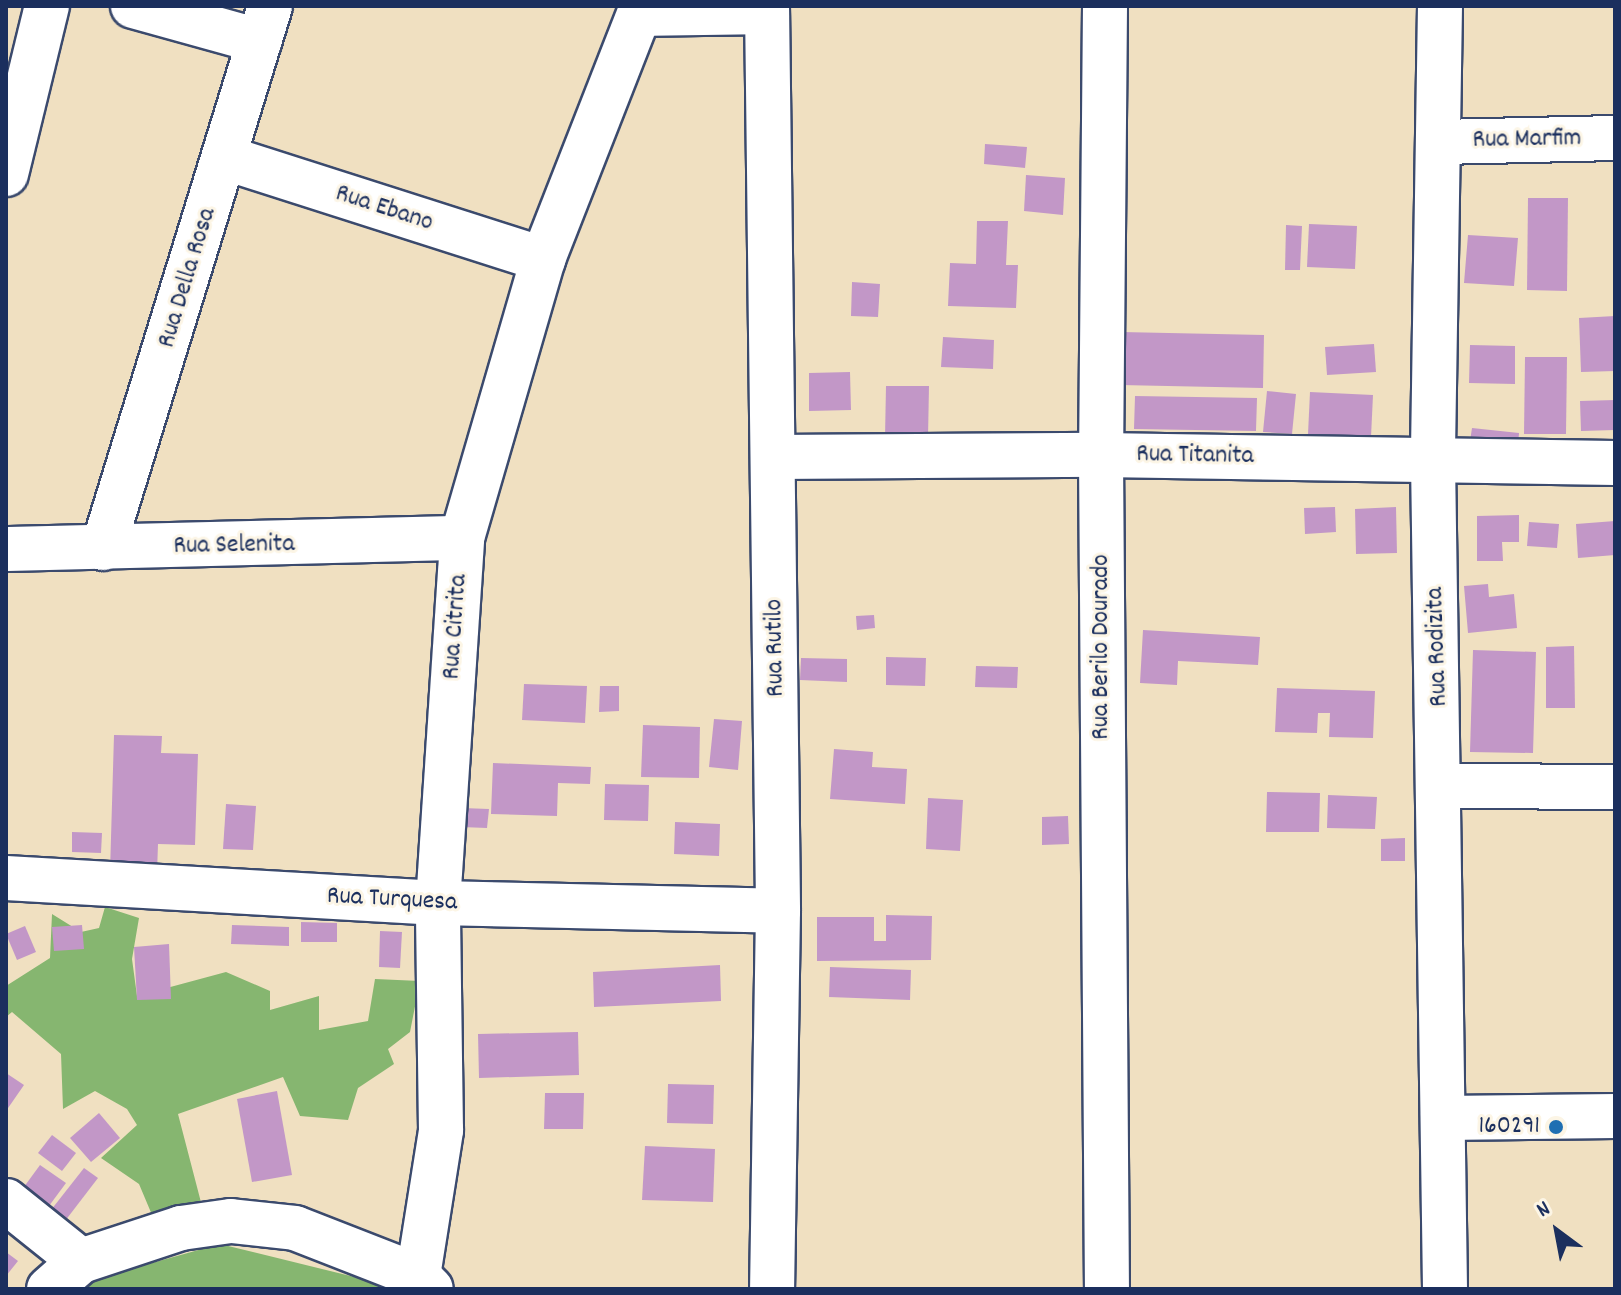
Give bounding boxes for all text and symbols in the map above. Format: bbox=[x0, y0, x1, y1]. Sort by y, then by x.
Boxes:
street label: Rua Marfim bbox=[1472, 123, 1582, 157]
street label: Rua Ebano bbox=[331, 179, 437, 239]
street label: Rua Della Rosa bbox=[152, 204, 224, 352]
street label: Rua Titanita bbox=[1136, 439, 1254, 473]
street label: Rua Selenita bbox=[173, 529, 295, 563]
street label: Rua Berilo Dourado bbox=[1086, 554, 1118, 740]
street label: Rua Citrita bbox=[437, 573, 475, 681]
street label: Rua Rodizita bbox=[1420, 587, 1456, 707]
street label: Rua Rutilo bbox=[760, 599, 792, 697]
street label: Rua Turquesa bbox=[326, 881, 458, 919]
place label: 160291 bbox=[1478, 1111, 1540, 1143]
marker: 160291 bbox=[1547, 1118, 1565, 1136]
north arrow bbox=[1517, 1191, 1597, 1271]
text: N bbox=[1531, 1194, 1557, 1226]

